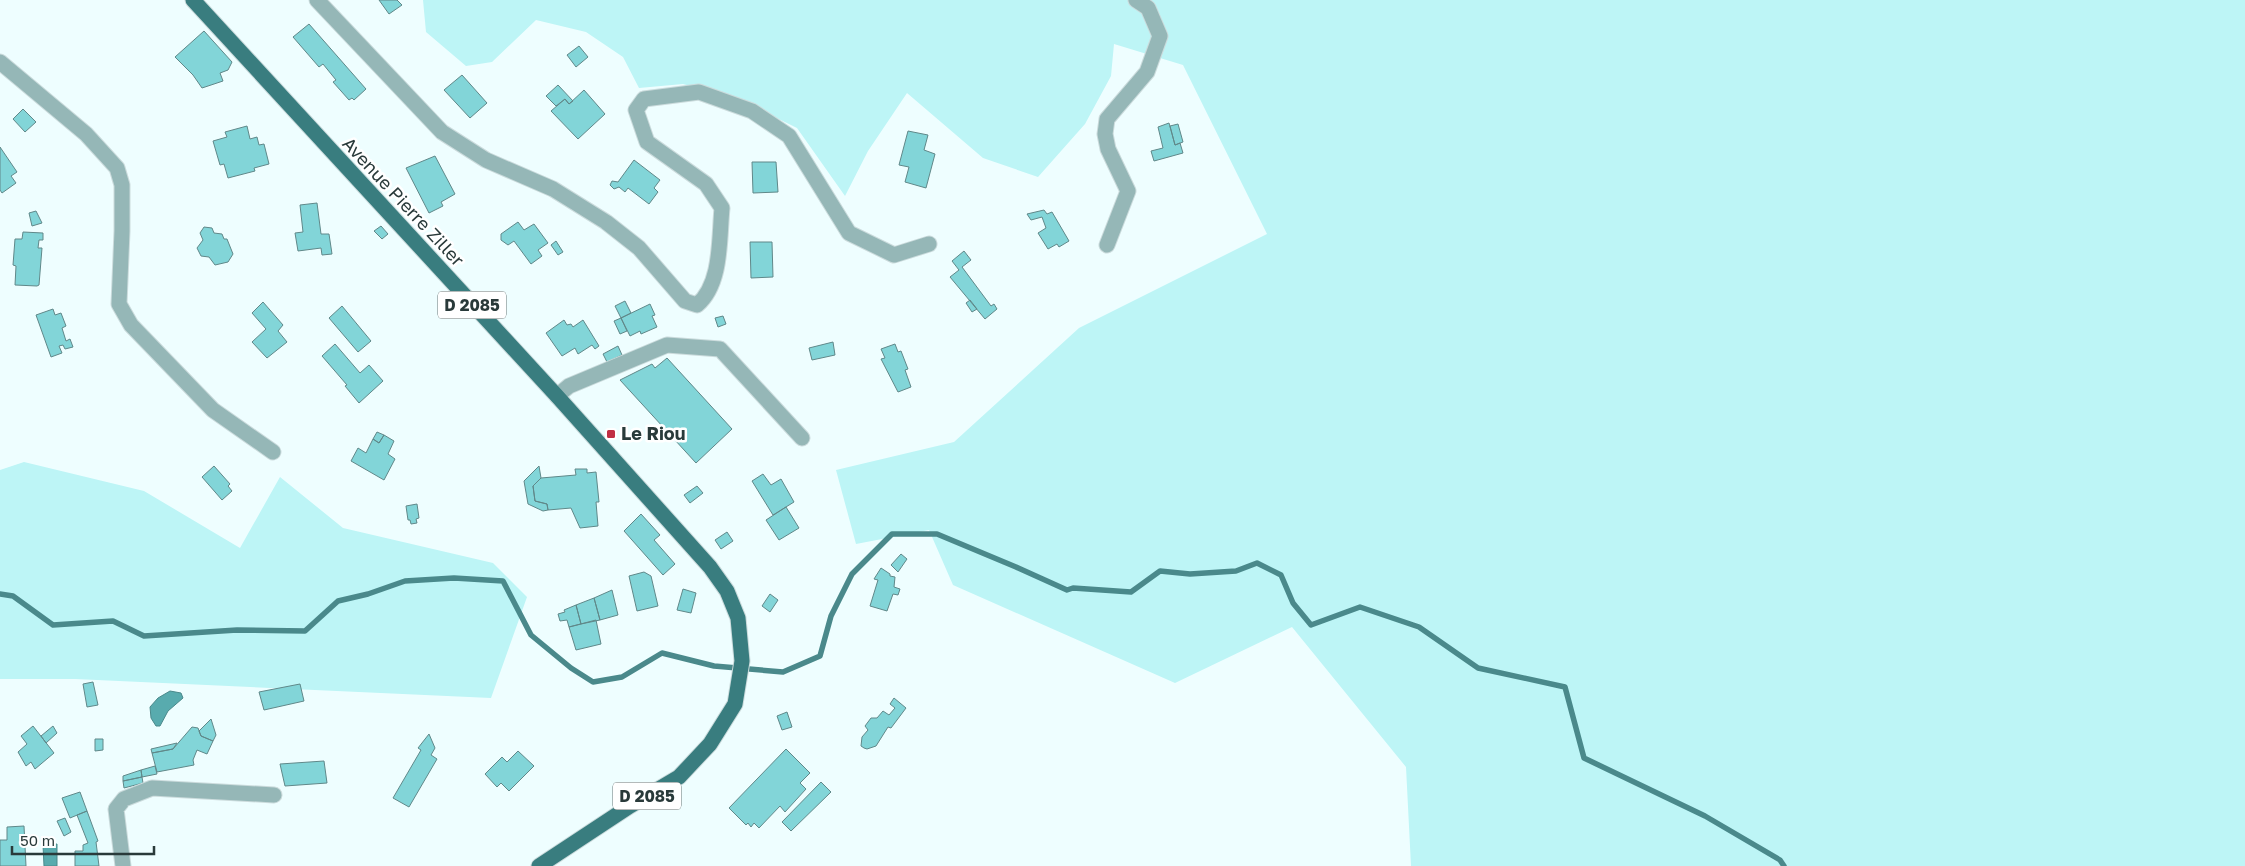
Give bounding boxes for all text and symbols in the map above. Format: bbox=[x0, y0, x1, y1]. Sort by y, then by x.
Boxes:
street label: Avenue Pierre Ziller bbox=[338, 132, 469, 270]
road number: D 2085 bbox=[438, 292, 506, 318]
place label: Le Riou bbox=[621, 422, 685, 444]
marker: Le Riou bbox=[605, 428, 617, 440]
road number: D 2085 bbox=[613, 782, 681, 809]
scale bar bbox=[12, 824, 155, 856]
text: 50 m bbox=[20, 831, 55, 849]

